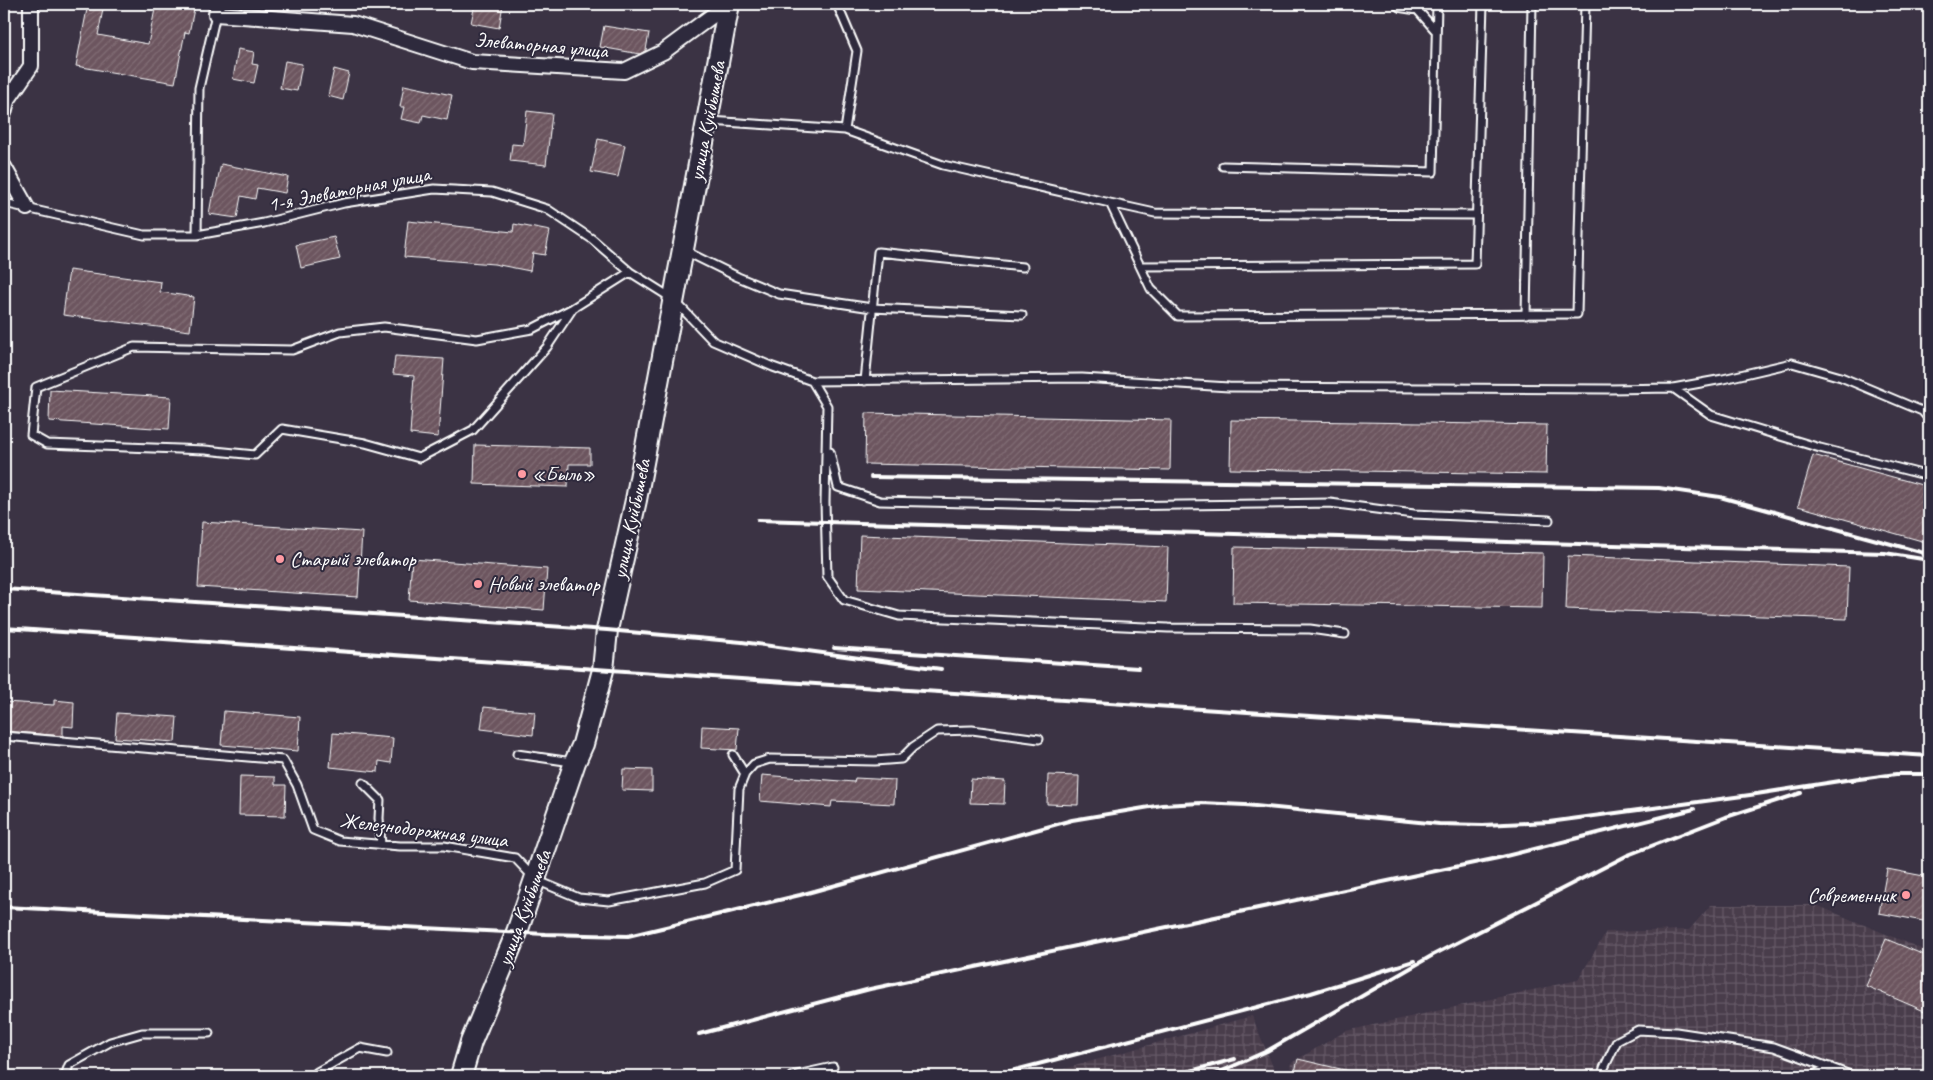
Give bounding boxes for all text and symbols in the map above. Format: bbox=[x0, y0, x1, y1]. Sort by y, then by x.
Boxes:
street label: Элеваторная улица bbox=[473, 26, 610, 64]
street label: улица Куйбышева bbox=[682, 57, 732, 185]
street label: 1-я Элеваторная улица bbox=[266, 160, 435, 217]
street label: улица Куйбышева bbox=[605, 455, 657, 583]
place label: «Быль» bbox=[532, 461, 595, 487]
marker: «Быль» bbox=[516, 468, 528, 480]
place label: Старый элеватор bbox=[290, 546, 417, 572]
marker: Старый элеватор bbox=[274, 553, 286, 565]
place label: Новый элеватор bbox=[488, 571, 601, 597]
marker: Новый элеватор bbox=[472, 578, 484, 590]
street label: Железнодорожная улица bbox=[339, 807, 511, 853]
street label: улица Куйбышева bbox=[490, 845, 558, 971]
place label: Современник bbox=[1808, 882, 1897, 908]
marker: Современник bbox=[1900, 889, 1912, 901]

